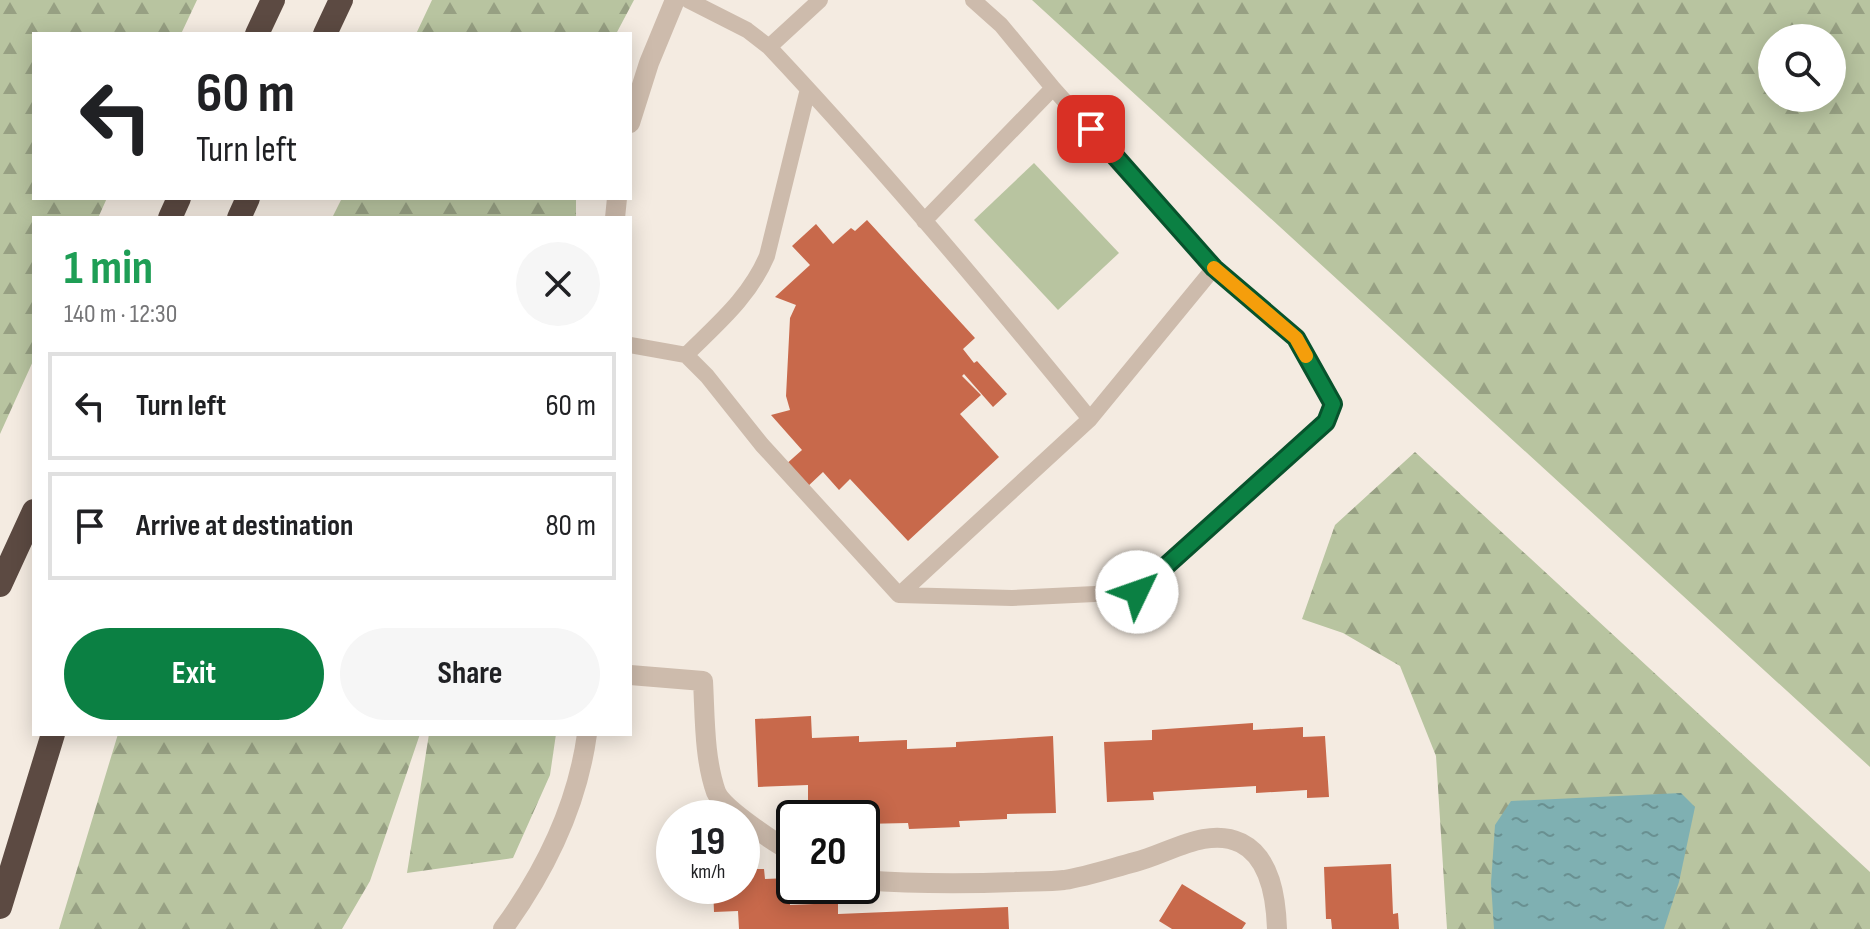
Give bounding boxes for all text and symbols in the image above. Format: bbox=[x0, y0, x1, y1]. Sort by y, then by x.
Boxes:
map controls bbox=[1758, 24, 1846, 112]
button: search bbox=[1758, 24, 1846, 112]
text: 60 m bbox=[196, 61, 295, 128]
icon: left bbox=[64, 64, 168, 168]
pin bbox=[1057, 95, 1125, 163]
icon: arrive bbox=[1069, 107, 1113, 151]
text: Turn left bbox=[196, 129, 297, 172]
text: 1 min bbox=[64, 240, 153, 297]
button: close bbox=[516, 242, 600, 326]
text: 140 m · 12:30 bbox=[64, 299, 177, 330]
icon: left bbox=[68, 384, 112, 428]
text: Turn left bbox=[136, 388, 226, 424]
text: 60 m bbox=[545, 388, 596, 424]
icon: arrive bbox=[68, 504, 112, 548]
text: Arrive at destination bbox=[136, 508, 353, 544]
text: 80 m bbox=[545, 508, 596, 544]
position arrow bbox=[1095, 550, 1179, 634]
button: Exit bbox=[64, 628, 324, 720]
button: Share bbox=[340, 628, 600, 720]
speed limit sign: 20 bbox=[776, 800, 880, 904]
text: 19 bbox=[691, 818, 725, 866]
text: km/h bbox=[691, 860, 725, 884]

